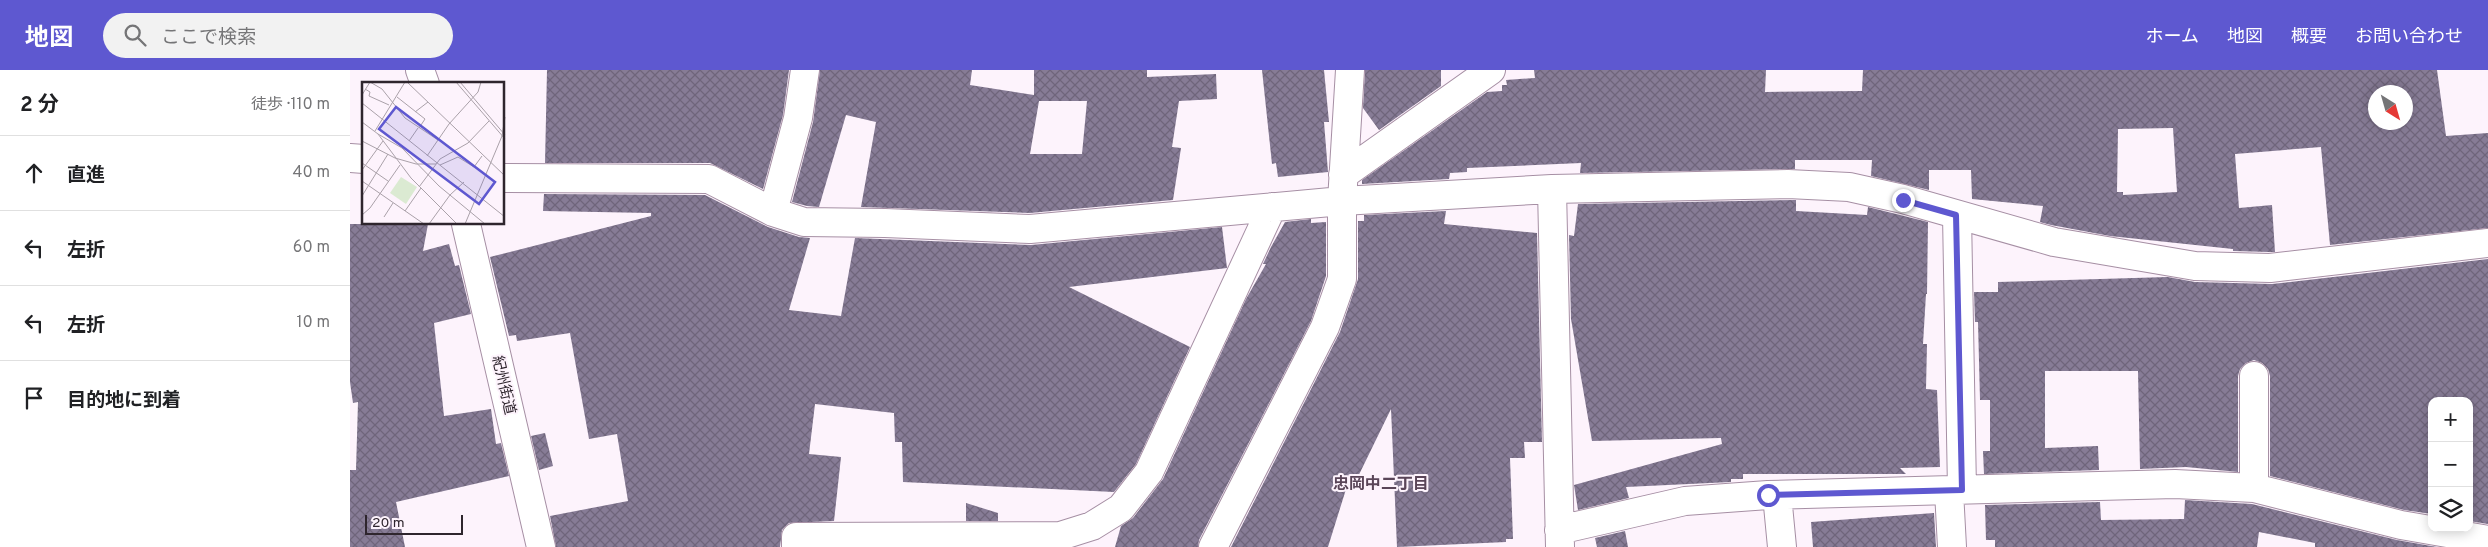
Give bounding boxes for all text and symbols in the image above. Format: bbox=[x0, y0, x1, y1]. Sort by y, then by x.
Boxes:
search box bbox=[103, 13, 453, 58]
icon: search bbox=[121, 21, 149, 49]
text: 地図 bbox=[25, 24, 73, 54]
text: ここで検索 bbox=[161, 26, 256, 50]
text: ホーム bbox=[2146, 26, 2199, 49]
text: 地図 bbox=[2227, 26, 2263, 49]
text: 概要 bbox=[2291, 26, 2327, 49]
text: お問い合わせ bbox=[2355, 26, 2463, 49]
inset map bbox=[362, 82, 505, 225]
north arrow bbox=[2368, 85, 2413, 130]
text: 2 分 bbox=[20, 92, 59, 119]
text: 徒歩 · 110 m bbox=[251, 95, 330, 115]
icon: ahead bbox=[20, 159, 48, 187]
text: 40 m bbox=[292, 163, 330, 183]
text: 直進 bbox=[67, 164, 105, 188]
route end bbox=[1892, 189, 1915, 212]
icon: left bbox=[20, 234, 48, 262]
text: 60 m bbox=[293, 238, 330, 258]
text: 左折 bbox=[67, 239, 105, 263]
icon: left bbox=[20, 309, 48, 337]
text: 10 m bbox=[296, 313, 330, 333]
text: 左折 bbox=[67, 314, 105, 338]
street label: 紀州街道 bbox=[487, 354, 520, 417]
icon: arrive bbox=[20, 384, 48, 412]
text: 目的地に到着 bbox=[67, 389, 181, 413]
map controls bbox=[2428, 397, 2473, 532]
button: + bbox=[2428, 397, 2473, 442]
button: − bbox=[2428, 442, 2473, 487]
district label: 忠岡中二丁目 bbox=[1333, 475, 1429, 495]
route start bbox=[1757, 484, 1780, 507]
button: layers bbox=[2428, 487, 2473, 532]
scale bar bbox=[365, 512, 462, 535]
text: 20 m bbox=[372, 515, 405, 532]

